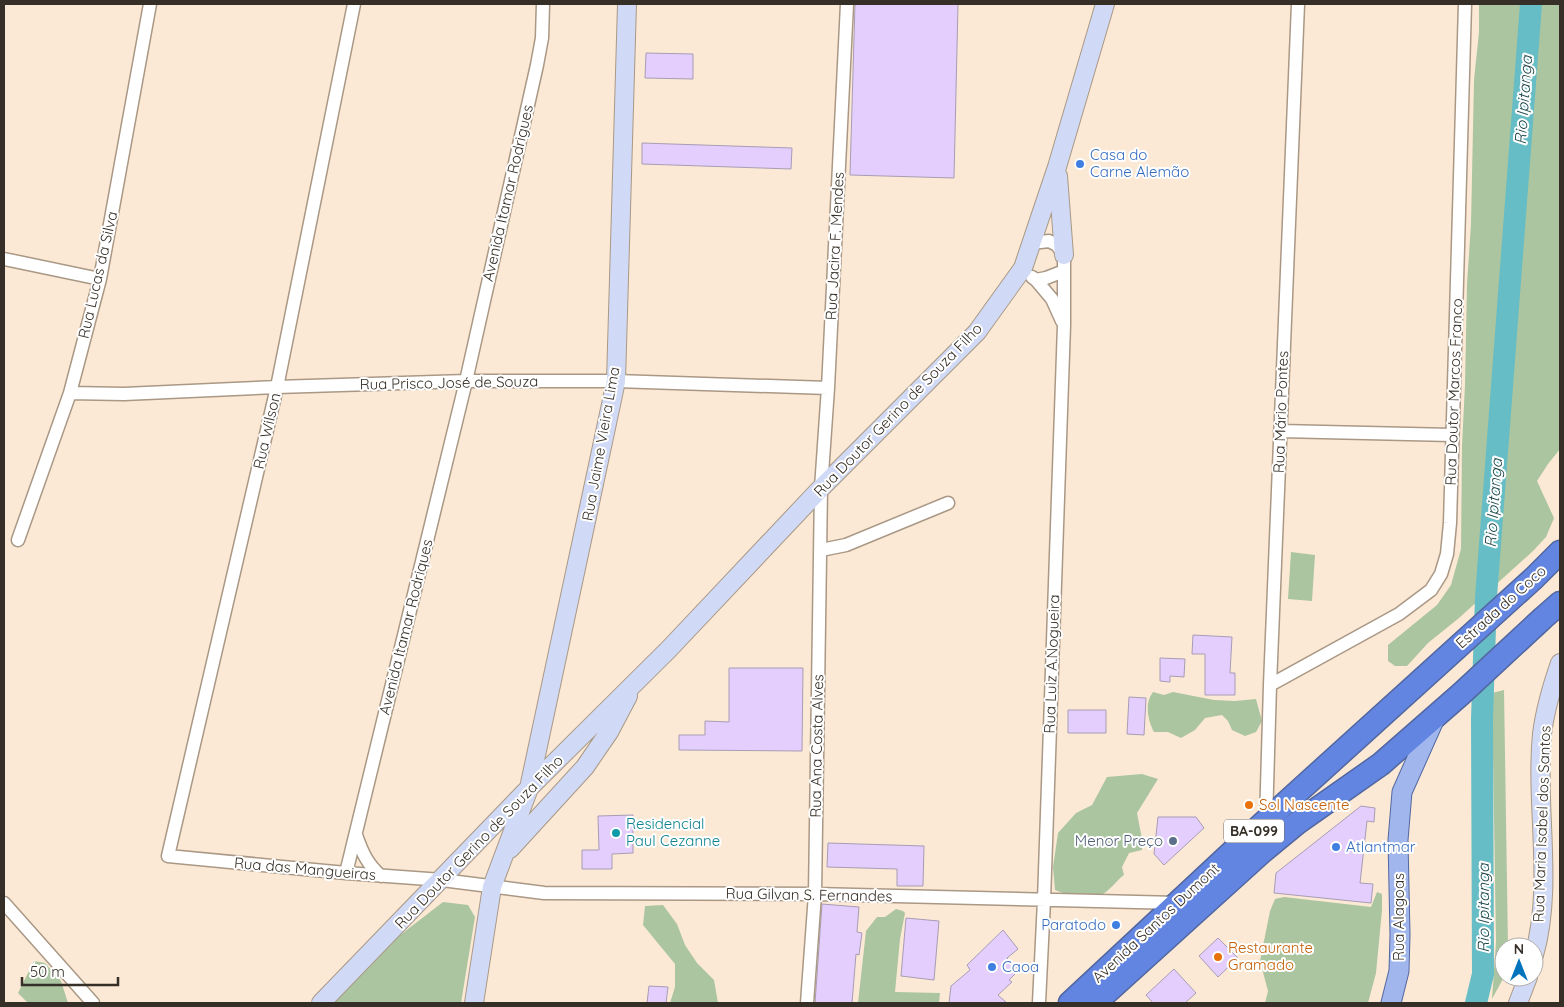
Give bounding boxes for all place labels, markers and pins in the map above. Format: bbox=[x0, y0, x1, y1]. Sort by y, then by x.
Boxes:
place label: Casa do Carne Alemão bbox=[1090, 145, 1189, 181]
marker: Casa do Carne Alemão bbox=[1074, 158, 1086, 170]
place label: Sol Nascente bbox=[1259, 795, 1349, 814]
marker: Sol Nascente bbox=[1243, 799, 1255, 811]
place label: Residencial Paul Cezanne bbox=[626, 814, 720, 850]
marker: Residencial Paul Cezanne bbox=[610, 827, 622, 839]
place label: Menor Preço bbox=[1075, 831, 1163, 850]
marker: Menor Preço bbox=[1167, 835, 1179, 847]
place label: Atlantmar bbox=[1346, 837, 1416, 856]
marker: Atlantmar bbox=[1330, 841, 1342, 853]
place label: Paratodo bbox=[1041, 915, 1106, 934]
marker: Paratodo bbox=[1110, 919, 1122, 931]
place label: Restaurante Gramado bbox=[1228, 938, 1313, 974]
marker: Restaurante Gramado bbox=[1212, 951, 1224, 963]
place label: Caoa bbox=[1002, 957, 1039, 976]
marker: Caoa bbox=[986, 961, 998, 973]

